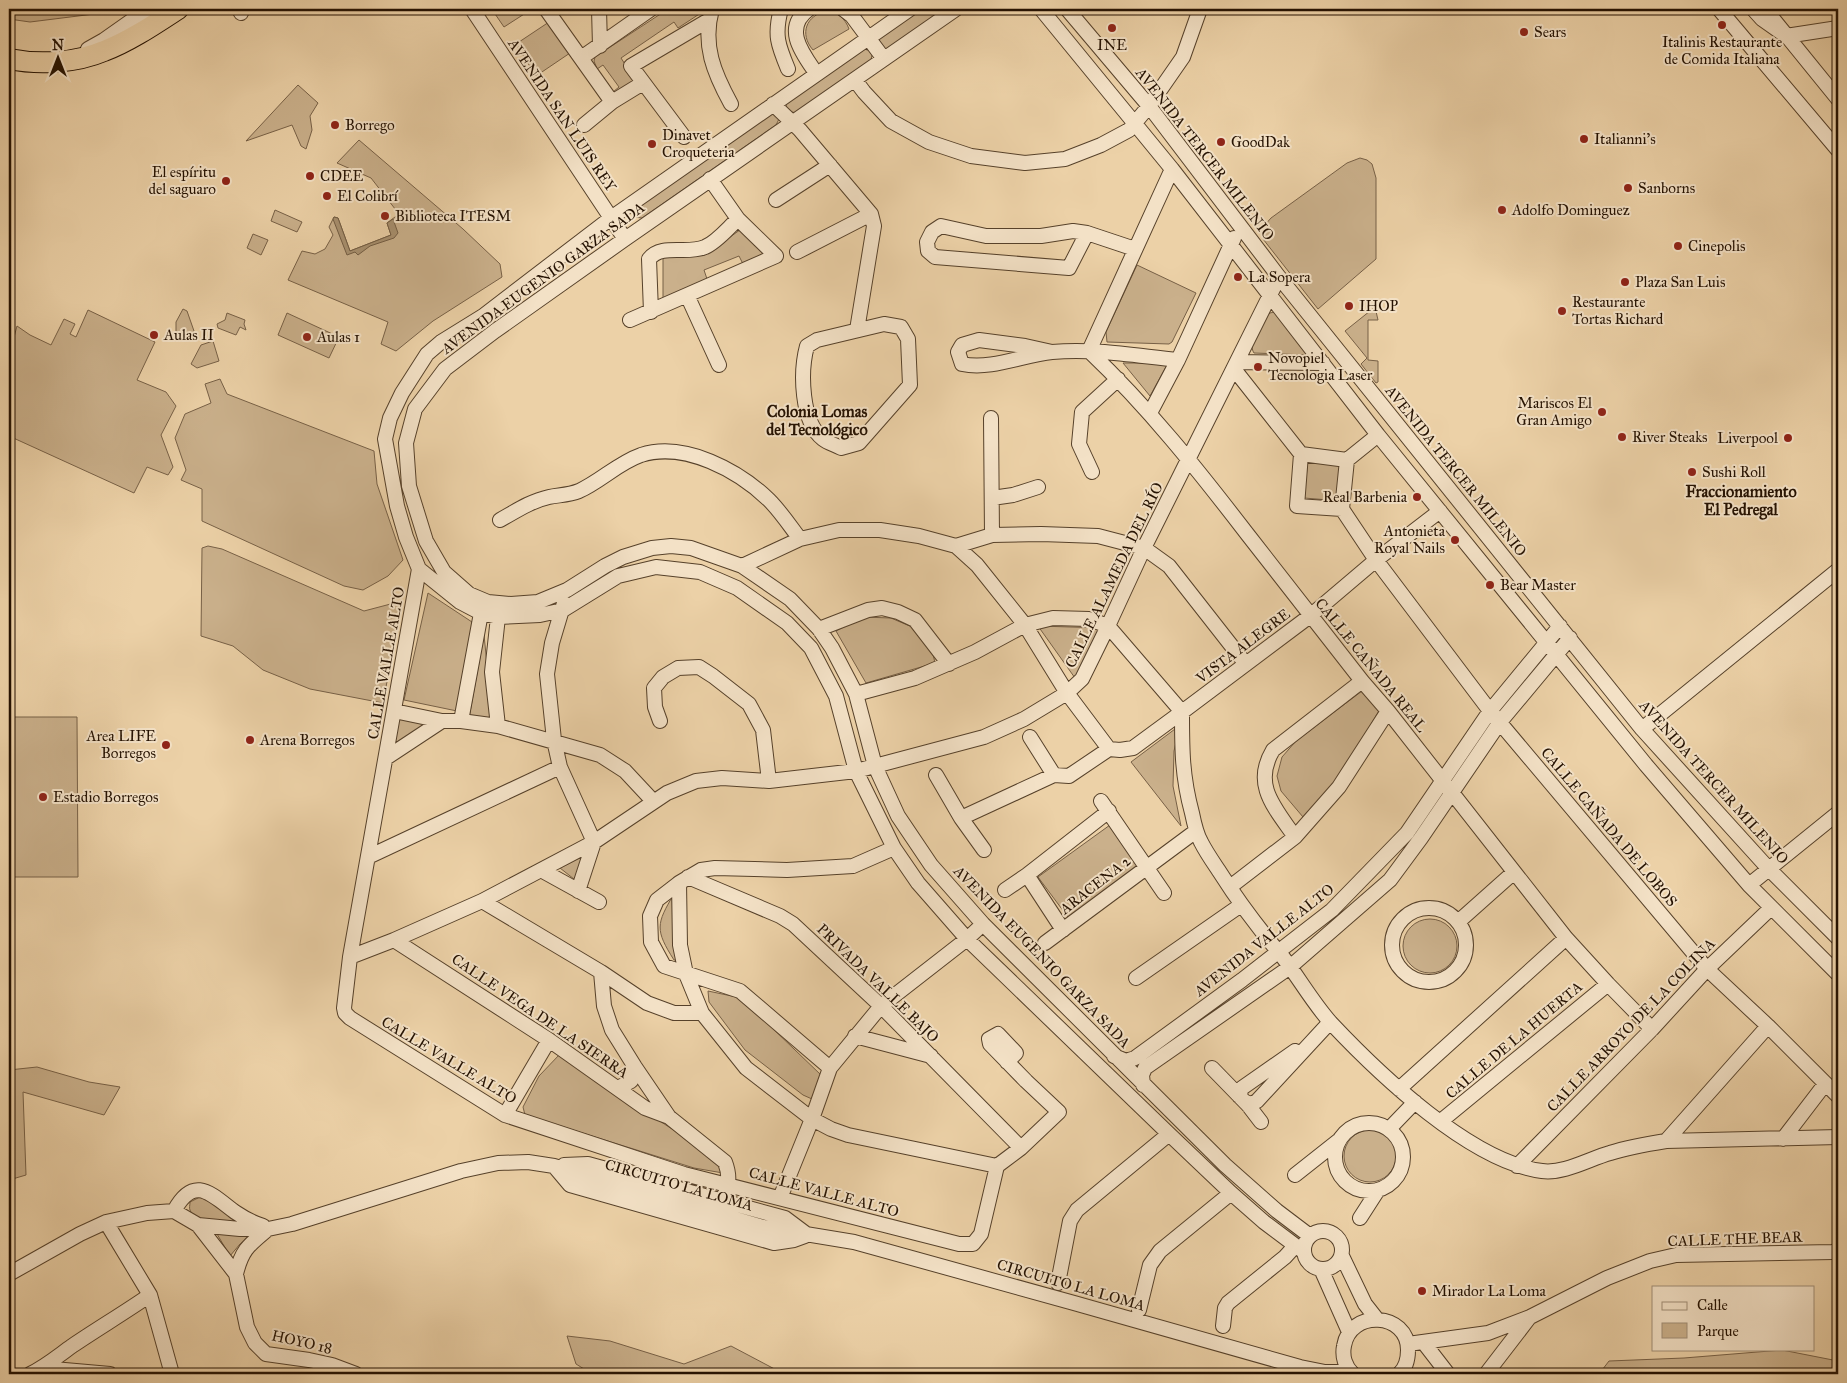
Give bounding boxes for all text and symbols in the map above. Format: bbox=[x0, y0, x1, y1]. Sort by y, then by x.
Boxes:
marker: Italinis Restaurante de Comida Italiana bbox=[1716, 19, 1728, 31]
marker: INE bbox=[1106, 22, 1118, 34]
place label: Sears bbox=[1534, 23, 1566, 41]
marker: Sears bbox=[1518, 26, 1530, 38]
north arrow bbox=[32, 32, 82, 82]
place label: Italinis Restaurante de Comida Italiana bbox=[1662, 33, 1782, 68]
street label: AVENIDA SAN LUIS REY bbox=[504, 34, 620, 195]
place label: INE bbox=[1097, 36, 1127, 54]
text: N bbox=[52, 37, 64, 54]
street label: AVENIDA TERCER MILENIO bbox=[1131, 63, 1278, 244]
place label: Borrego bbox=[345, 116, 395, 134]
marker: Borrego bbox=[329, 119, 341, 131]
place label: Dinavet Croqueteria bbox=[662, 126, 735, 162]
place label: Italianni's bbox=[1594, 130, 1656, 148]
place label: GoodDak bbox=[1231, 133, 1290, 151]
marker: Italianni's bbox=[1578, 133, 1590, 145]
marker: GoodDak bbox=[1215, 136, 1227, 148]
marker: Dinavet Croqueteria bbox=[646, 138, 658, 150]
place label: El espíritu del saguaro bbox=[148, 163, 216, 198]
place label: CDEE bbox=[320, 167, 364, 185]
marker: CDEE bbox=[304, 170, 316, 182]
marker: El espíritu del saguaro bbox=[220, 175, 232, 187]
place label: Sanborns bbox=[1638, 179, 1695, 197]
marker: Sanborns bbox=[1622, 182, 1634, 194]
place label: El Colibrí bbox=[337, 187, 399, 205]
marker: El Colibrí bbox=[321, 190, 333, 202]
street label: AVENIDA EUGENIO GARZA SADA bbox=[437, 198, 648, 358]
place label: Adolfo Dominguez bbox=[1511, 201, 1630, 219]
marker: Adolfo Dominguez bbox=[1496, 204, 1508, 216]
place label: Biblioteca ITESM bbox=[395, 207, 511, 225]
marker: Biblioteca ITESM bbox=[379, 210, 391, 222]
place label: Cinepolis bbox=[1688, 237, 1745, 255]
marker: Cinepolis bbox=[1672, 240, 1684, 252]
place label: La Sopera bbox=[1248, 268, 1311, 286]
marker: La Sopera bbox=[1232, 271, 1244, 283]
place label: Plaza San Luis bbox=[1635, 273, 1725, 291]
marker: Plaza San Luis bbox=[1619, 276, 1631, 288]
place label: Restaurante Tortas Richard bbox=[1572, 293, 1664, 328]
place label: IHOP bbox=[1359, 297, 1399, 315]
marker: IHOP bbox=[1343, 300, 1355, 312]
marker: Restaurante Tortas Richard bbox=[1556, 305, 1568, 317]
place label: Aulas II bbox=[163, 326, 214, 344]
place label: Aulas 1 bbox=[316, 328, 360, 346]
marker: Aulas II bbox=[148, 329, 160, 341]
marker: Aulas 1 bbox=[301, 331, 313, 343]
place label: Novopiel Tecnologia Laser bbox=[1268, 349, 1373, 384]
marker: Novopiel Tecnologia Laser bbox=[1252, 361, 1264, 373]
street label: AVENIDA TERCER MILENIO bbox=[1381, 381, 1530, 560]
place label: Mariscos El Gran Amigo bbox=[1516, 394, 1593, 429]
district label: Colonia Lomas del Tecnológico bbox=[766, 402, 868, 440]
marker: Mariscos El Gran Amigo bbox=[1596, 406, 1608, 418]
place label: River Steaks bbox=[1632, 428, 1708, 446]
place label: Liverpool bbox=[1717, 429, 1779, 447]
marker: River Steaks bbox=[1616, 431, 1628, 443]
marker: Liverpool bbox=[1782, 432, 1794, 444]
place label: Sushi Roll bbox=[1702, 463, 1767, 481]
marker: Sushi Roll bbox=[1686, 466, 1698, 478]
street label: CALLE ALAMEDA DEL RÍO bbox=[1060, 479, 1167, 671]
district label: Fraccionamiento El Pedregal bbox=[1685, 482, 1797, 520]
place label: Real Barbenia bbox=[1323, 488, 1408, 506]
marker: Real Barbenia bbox=[1411, 491, 1423, 503]
place label: Antonieta Royal Nails bbox=[1374, 522, 1446, 557]
marker: Antonieta Royal Nails bbox=[1449, 534, 1461, 546]
place label: Bear Master bbox=[1500, 576, 1576, 594]
marker: Bear Master bbox=[1484, 579, 1496, 591]
street label: CALLE VALLE ALTO bbox=[364, 585, 408, 741]
street label: CALLE CAÑADA REAL bbox=[1311, 594, 1431, 736]
street label: VISTA ALEGRE bbox=[1192, 605, 1294, 688]
street label: AVENIDA TERCER MILENIO bbox=[1635, 696, 1792, 868]
place label: Area LIFE Borregos bbox=[86, 727, 156, 762]
place label: Arena Borregos bbox=[259, 731, 355, 749]
marker: Arena Borregos bbox=[244, 734, 256, 746]
marker: Area LIFE Borregos bbox=[160, 739, 172, 751]
street label: CALLE CAÑADA DE LOBOS bbox=[1537, 744, 1681, 910]
place label: Estadio Borregos bbox=[53, 788, 158, 806]
marker: Estadio Borregos bbox=[37, 791, 49, 803]
street label: ARACENA 2 bbox=[1055, 851, 1134, 919]
street label: AVENIDA EUGENIO GARZA SADA bbox=[949, 861, 1134, 1052]
street label: AVENIDA VALLE ALTO bbox=[1190, 880, 1337, 1001]
street label: PRIVADA VALLE BAJO bbox=[813, 920, 943, 1047]
street label: CALLE ARROYO DE LA COLINA bbox=[1543, 934, 1719, 1116]
street label: CALLE VEGA DE LA SIERRA bbox=[448, 950, 632, 1082]
street label: CALLE DE LA HUERTA bbox=[1442, 978, 1586, 1102]
street label: CALLE VALLE ALTO bbox=[378, 1012, 520, 1108]
street label: CIRCUITO LA LOMA bbox=[603, 1155, 755, 1215]
street label: CALLE VALLE ALTO bbox=[747, 1163, 901, 1221]
street label: CALLE THE BEAR bbox=[1667, 1228, 1803, 1250]
street label: CIRCUITO LA LOMA bbox=[995, 1255, 1147, 1315]
place label: Mirador La Loma bbox=[1432, 1282, 1547, 1300]
marker: Mirador La Loma bbox=[1416, 1285, 1428, 1297]
legend bbox=[1652, 1286, 1814, 1350]
text: Calle bbox=[1697, 1296, 1728, 1314]
text: Parque bbox=[1697, 1322, 1739, 1341]
street label: HOYO 18 bbox=[270, 1326, 334, 1358]

